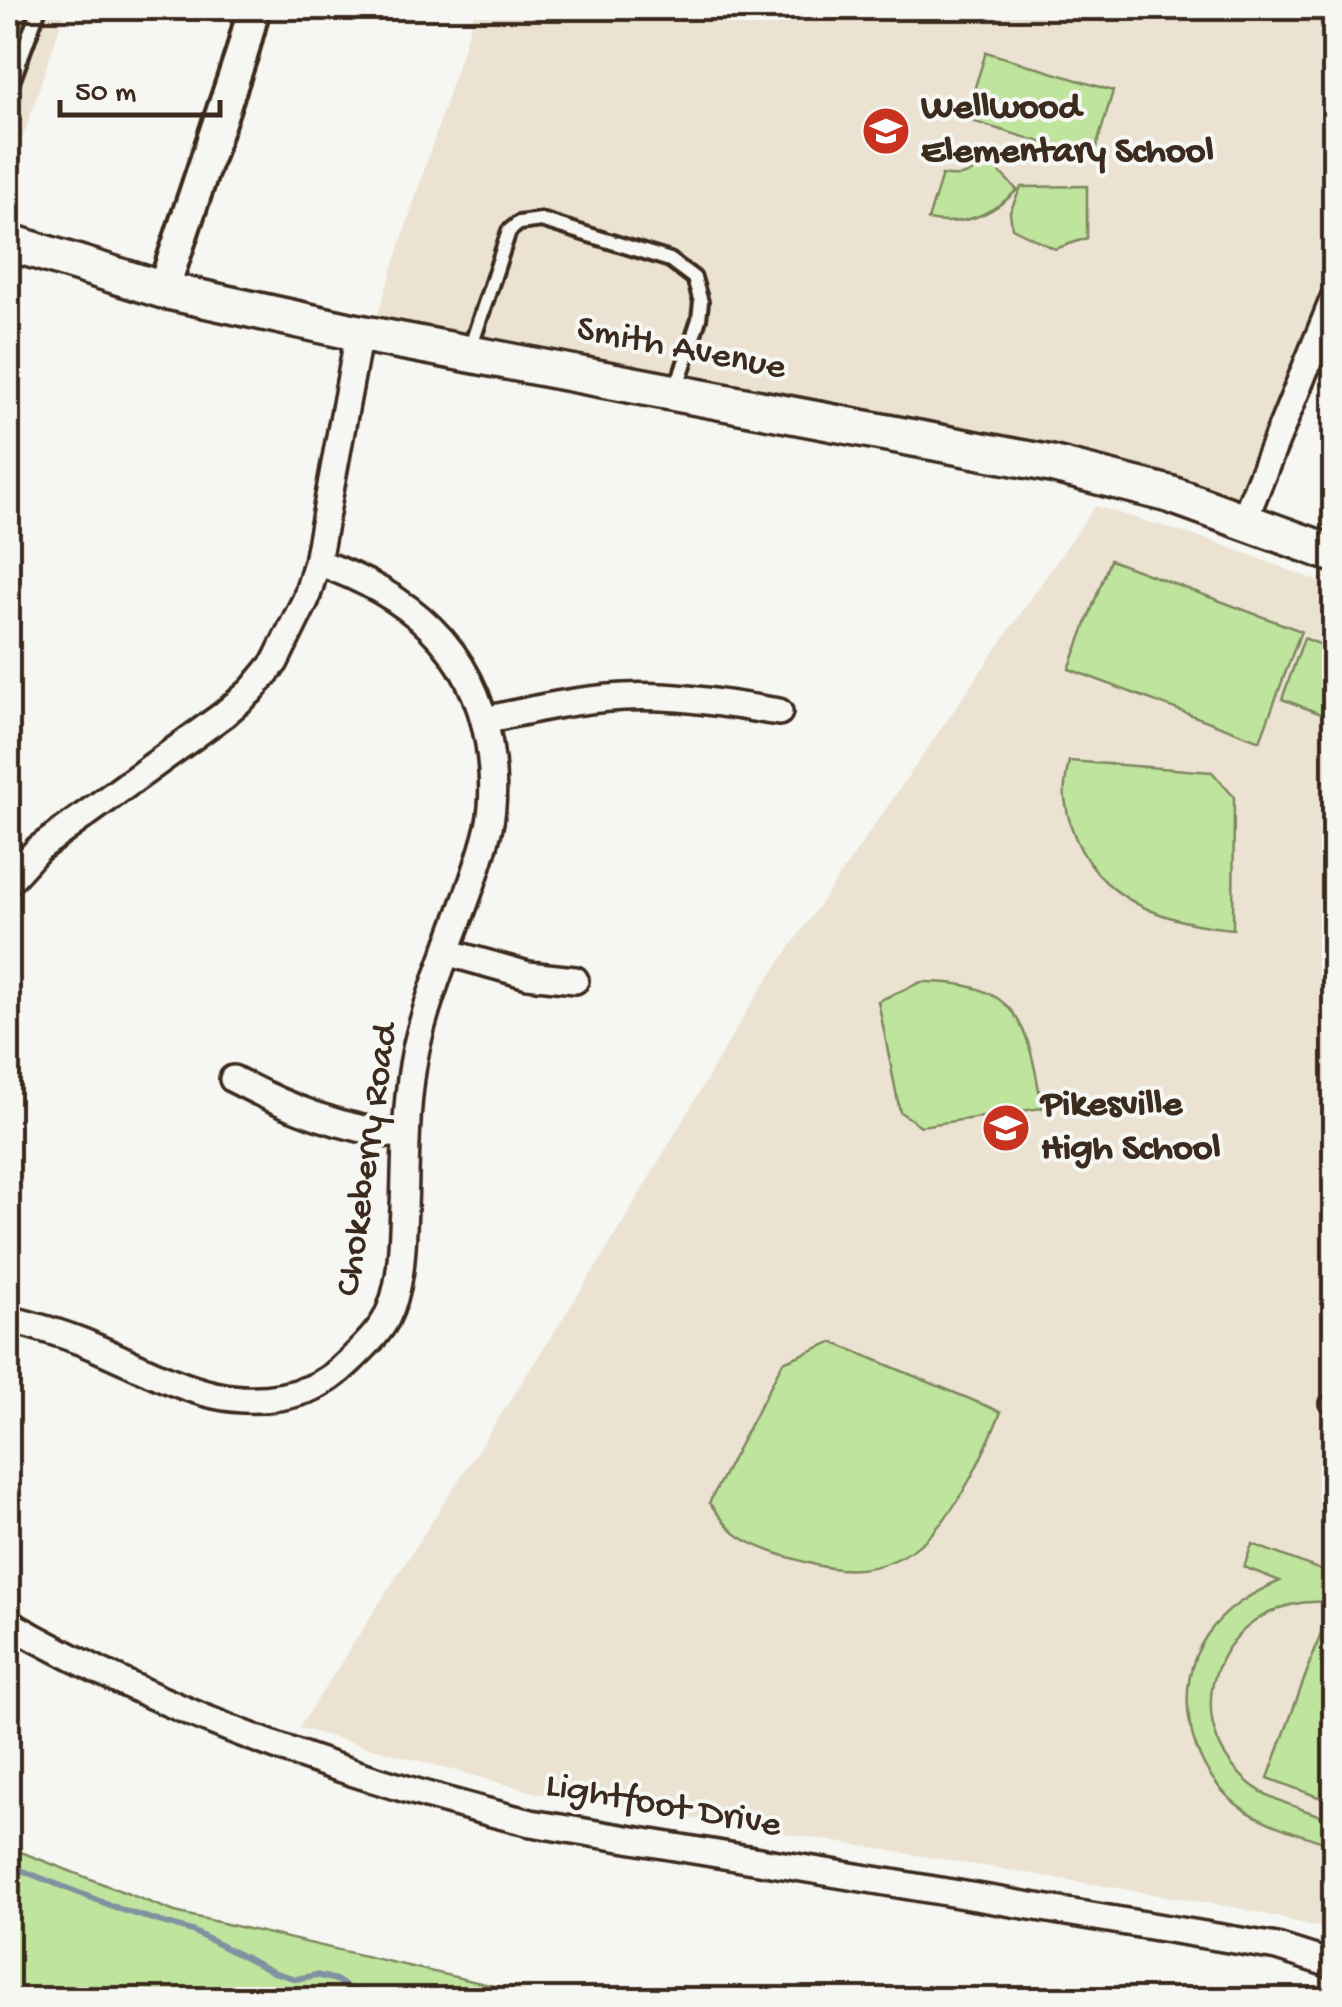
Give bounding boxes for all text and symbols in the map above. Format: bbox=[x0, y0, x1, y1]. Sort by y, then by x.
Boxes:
scale bar bbox=[60, 55, 220, 117]
text: 50 m bbox=[75, 77, 136, 112]
place label: Wellwood Elementary School bbox=[921, 87, 1214, 175]
school or university icon: Wellwood Elementary School bbox=[860, 105, 912, 157]
street label: Smith Avenue bbox=[573, 308, 790, 392]
street label: Chokeberry Road bbox=[328, 1018, 410, 1299]
place label: Pikesville High School bbox=[1039, 1084, 1221, 1172]
school or university icon: Pikesville High School bbox=[980, 1102, 1032, 1154]
street label: Lightfoot Drive bbox=[542, 1765, 784, 1849]

